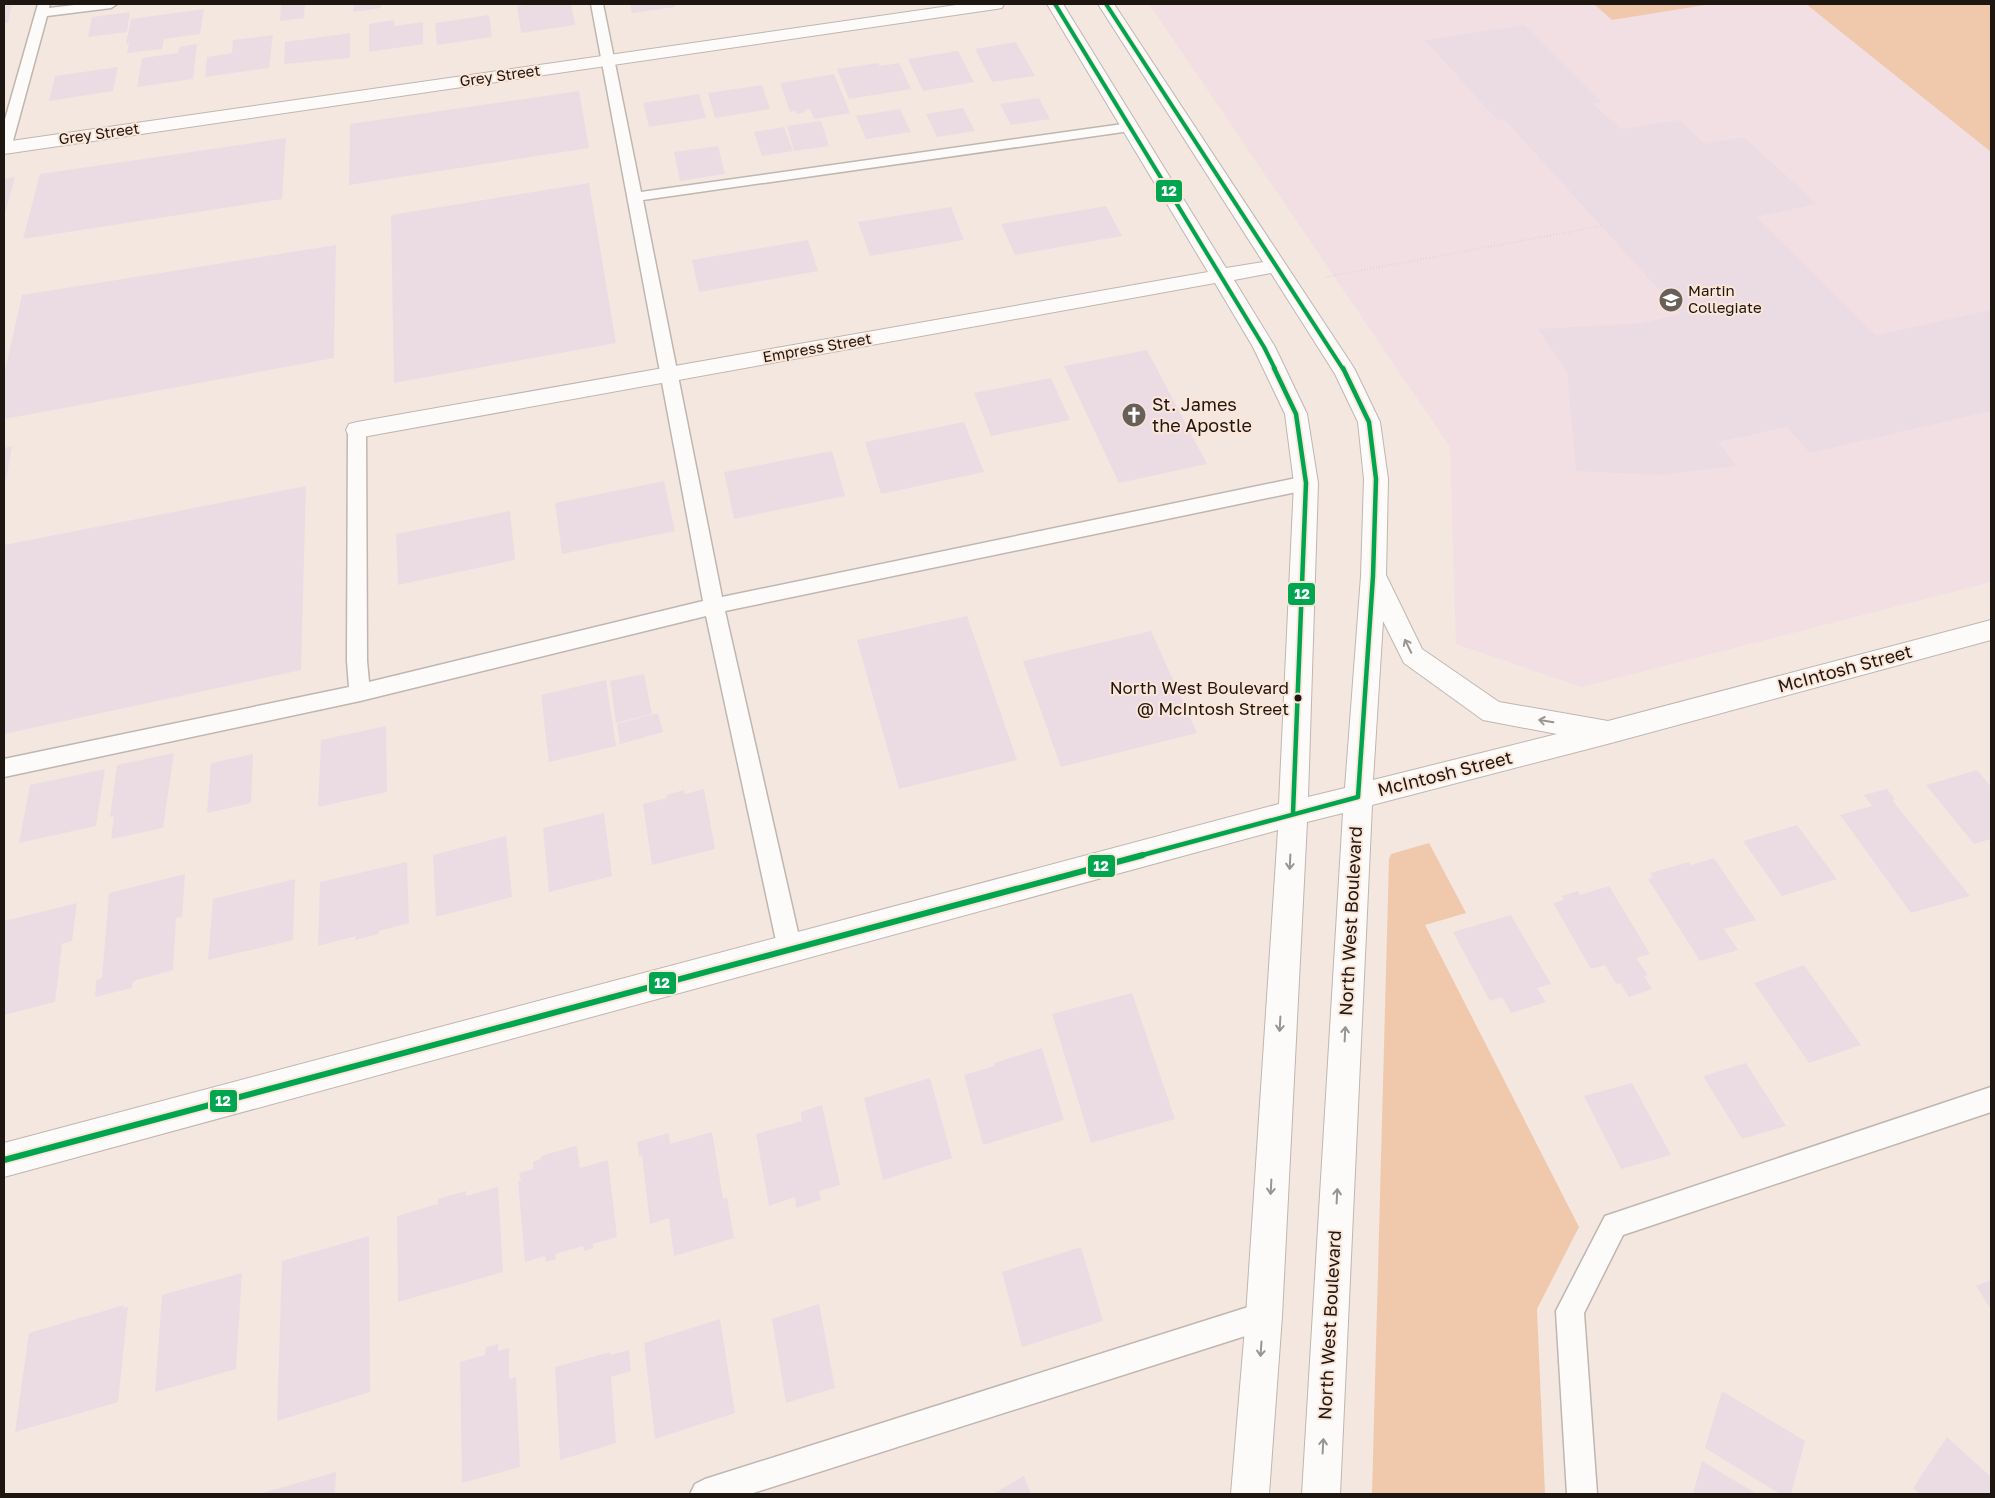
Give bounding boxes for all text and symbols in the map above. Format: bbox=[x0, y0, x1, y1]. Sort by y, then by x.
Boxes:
street label: Grey Street bbox=[458, 60, 541, 90]
street label: Grey Street bbox=[57, 118, 140, 148]
line badge: 12 bbox=[1155, 179, 1183, 203]
text: 12 bbox=[1161, 182, 1177, 199]
place label: Martin Collegiate bbox=[1688, 281, 1762, 316]
school or university icon: Martin Collegiate bbox=[1658, 287, 1684, 313]
street label: Empress Street bbox=[761, 329, 873, 365]
place label: St. James the Apostle bbox=[1152, 393, 1252, 436]
church icon: St. James the Apostle bbox=[1121, 402, 1147, 428]
line badge: 12 bbox=[1287, 582, 1316, 606]
text: 12 bbox=[1294, 585, 1310, 602]
one-way arrow bbox=[1403, 639, 1412, 654]
street label: McIntosh Street bbox=[1775, 640, 1914, 697]
place label: North West Boulevard @ McIntosh Street bbox=[1110, 677, 1289, 719]
marker: North West Boulevard @ McIntosh Street bbox=[1293, 693, 1303, 703]
one-way arrow bbox=[1538, 715, 1554, 725]
street label: McIntosh Street bbox=[1375, 746, 1514, 800]
street label: North West Boulevard bbox=[1334, 826, 1366, 1016]
line badge: 12 bbox=[1087, 854, 1116, 878]
one-way arrow bbox=[1285, 854, 1294, 870]
text: 12 bbox=[1093, 857, 1109, 874]
line badge: 12 bbox=[648, 971, 677, 995]
text: 12 bbox=[654, 974, 670, 991]
one-way arrow bbox=[1276, 1016, 1285, 1032]
one-way arrow bbox=[1341, 1026, 1350, 1042]
line badge: 12 bbox=[209, 1089, 238, 1113]
text: 12 bbox=[215, 1092, 231, 1109]
one-way arrow bbox=[1267, 1178, 1276, 1194]
one-way arrow bbox=[1332, 1188, 1341, 1204]
street label: North West Boulevard bbox=[1313, 1230, 1345, 1420]
one-way arrow bbox=[1256, 1341, 1266, 1357]
one-way arrow bbox=[1319, 1438, 1328, 1454]

